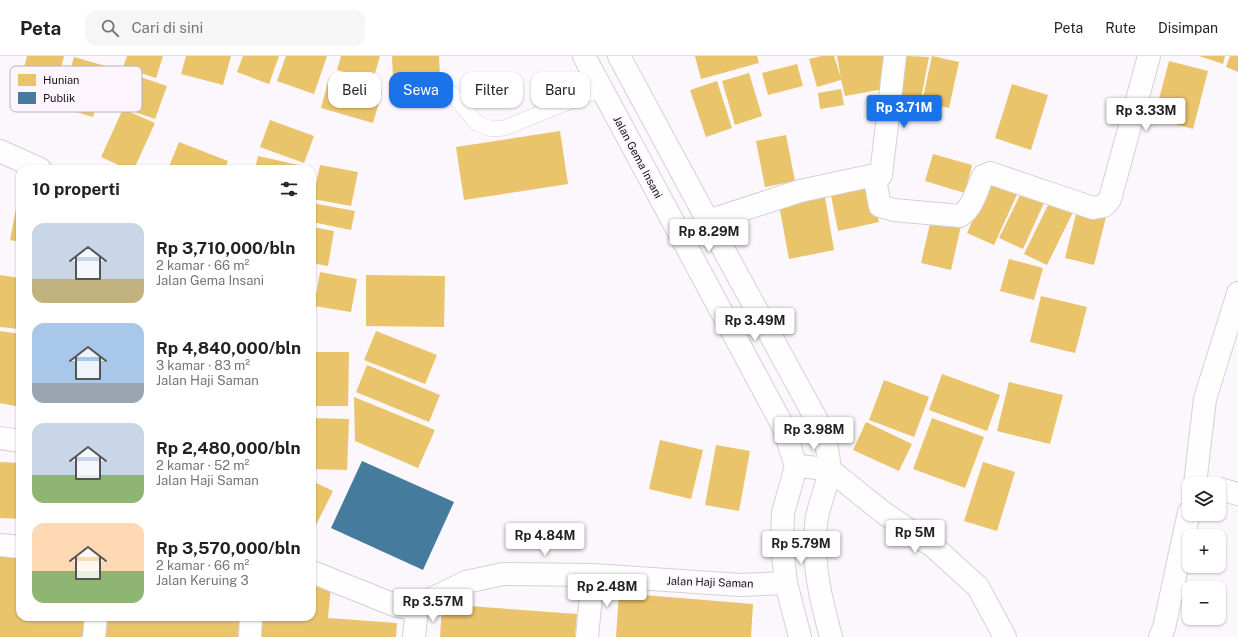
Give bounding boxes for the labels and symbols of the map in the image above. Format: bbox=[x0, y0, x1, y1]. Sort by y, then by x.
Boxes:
legend bbox=[10, 66, 142, 112]
text: Hunian bbox=[43, 74, 79, 86]
text: Publik bbox=[43, 92, 75, 104]
pin: Rp 3.71M bbox=[863, 95, 945, 129]
pin: Rp 3.33M bbox=[1105, 98, 1187, 132]
street label: Jalan Gema Insani bbox=[611, 114, 665, 200]
pin: Rp 8.29M bbox=[668, 219, 750, 253]
pin: Rp 3.49M bbox=[714, 308, 796, 342]
pin: Rp 3.98M bbox=[773, 417, 855, 451]
pin: Rp 5M bbox=[887, 520, 943, 554]
pin: Rp 4.84M bbox=[504, 523, 586, 557]
pin: Rp 5.79M bbox=[760, 531, 842, 565]
pin: Rp 2.48M bbox=[566, 574, 648, 608]
street label: Jalan Haji Saman bbox=[666, 574, 754, 590]
pin: Rp 3.57M bbox=[392, 589, 474, 623]

